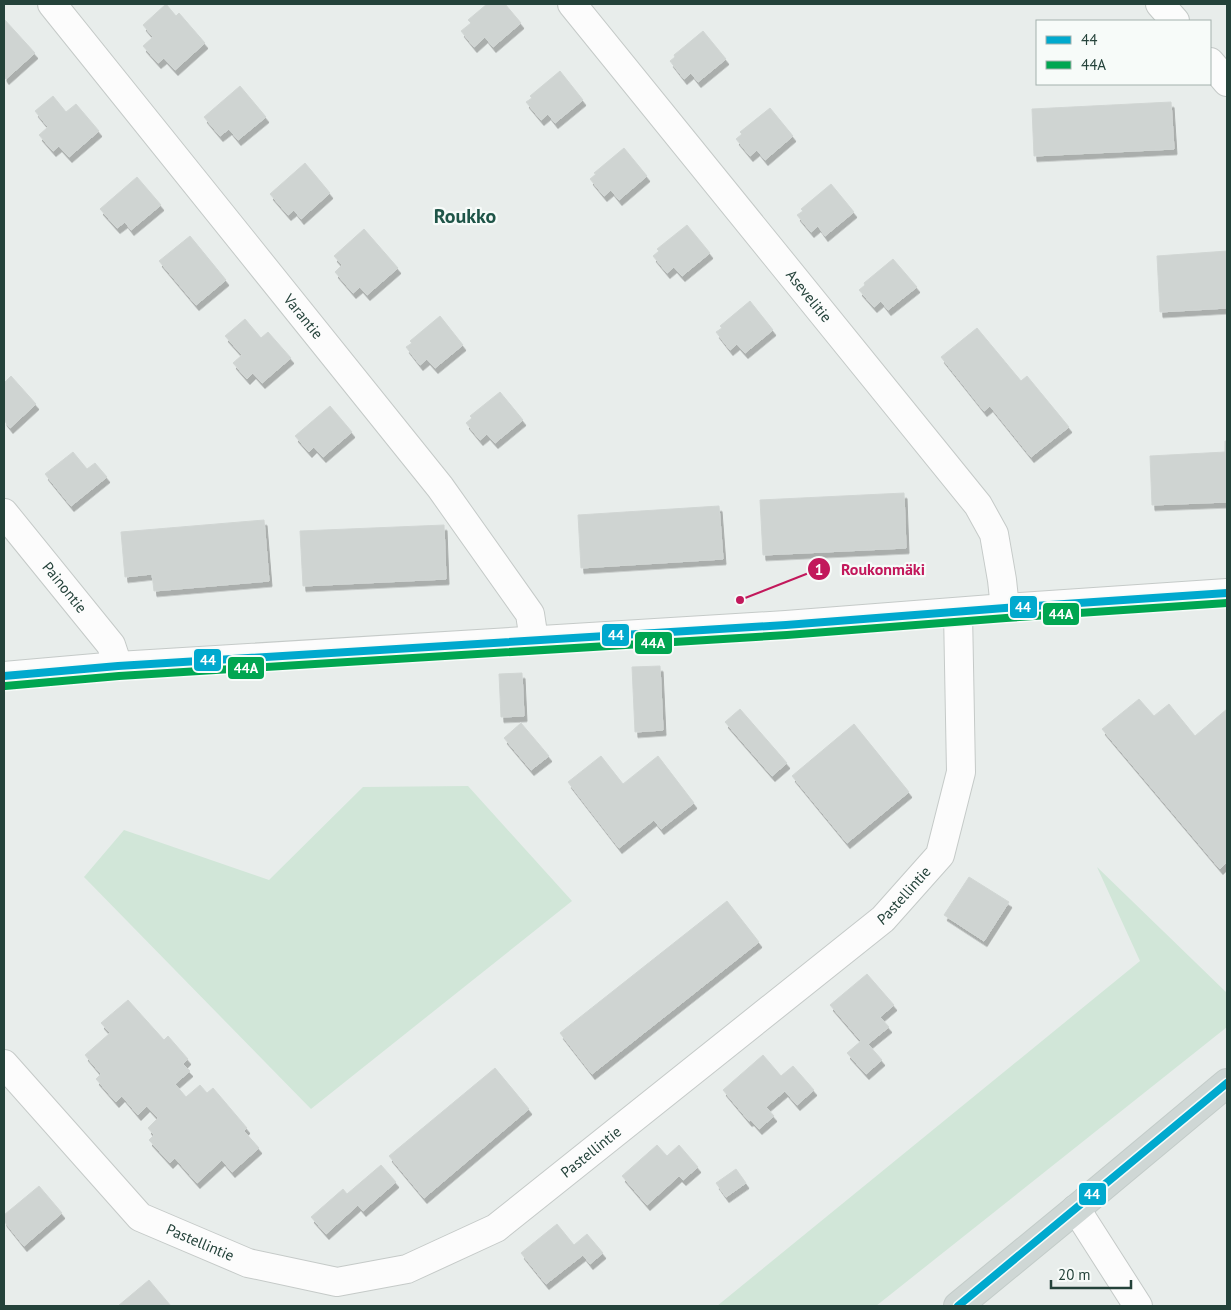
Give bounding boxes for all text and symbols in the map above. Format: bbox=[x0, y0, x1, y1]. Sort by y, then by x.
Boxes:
legend bbox=[1036, 20, 1211, 85]
text: 44 bbox=[1081, 30, 1097, 49]
text: 44A bbox=[1081, 55, 1106, 74]
district label: Roukko bbox=[434, 203, 497, 229]
street label: Asevelitie bbox=[782, 266, 836, 326]
street label: Varantie bbox=[279, 289, 327, 343]
callout: Roukonmäki bbox=[806, 554, 935, 585]
street label: Painontie bbox=[38, 558, 91, 617]
text: Roukonmäki bbox=[841, 559, 925, 579]
text: 1 bbox=[815, 560, 823, 579]
line badge: 44 bbox=[1009, 595, 1038, 619]
text: 44 bbox=[1015, 598, 1031, 616]
line badge: 44A bbox=[1042, 602, 1080, 626]
text: 44A bbox=[1049, 605, 1074, 623]
line badge: 44 bbox=[601, 623, 630, 647]
text: 44 bbox=[608, 626, 624, 644]
line badge: 44A bbox=[634, 631, 673, 655]
text: 44A bbox=[641, 634, 666, 652]
line badge: 44 bbox=[193, 648, 222, 672]
text: 44 bbox=[200, 651, 216, 669]
line badge: 44A bbox=[227, 656, 265, 680]
text: 44A bbox=[234, 659, 259, 677]
street label: Pastellintie bbox=[873, 862, 935, 929]
street label: Pastellintie bbox=[557, 1122, 625, 1182]
line badge: 44 bbox=[1078, 1182, 1107, 1206]
text: 44 bbox=[1084, 1185, 1100, 1203]
street label: Pastellintie bbox=[163, 1219, 237, 1265]
scale bar bbox=[1051, 1258, 1131, 1290]
text: 20 m bbox=[1058, 1265, 1091, 1284]

